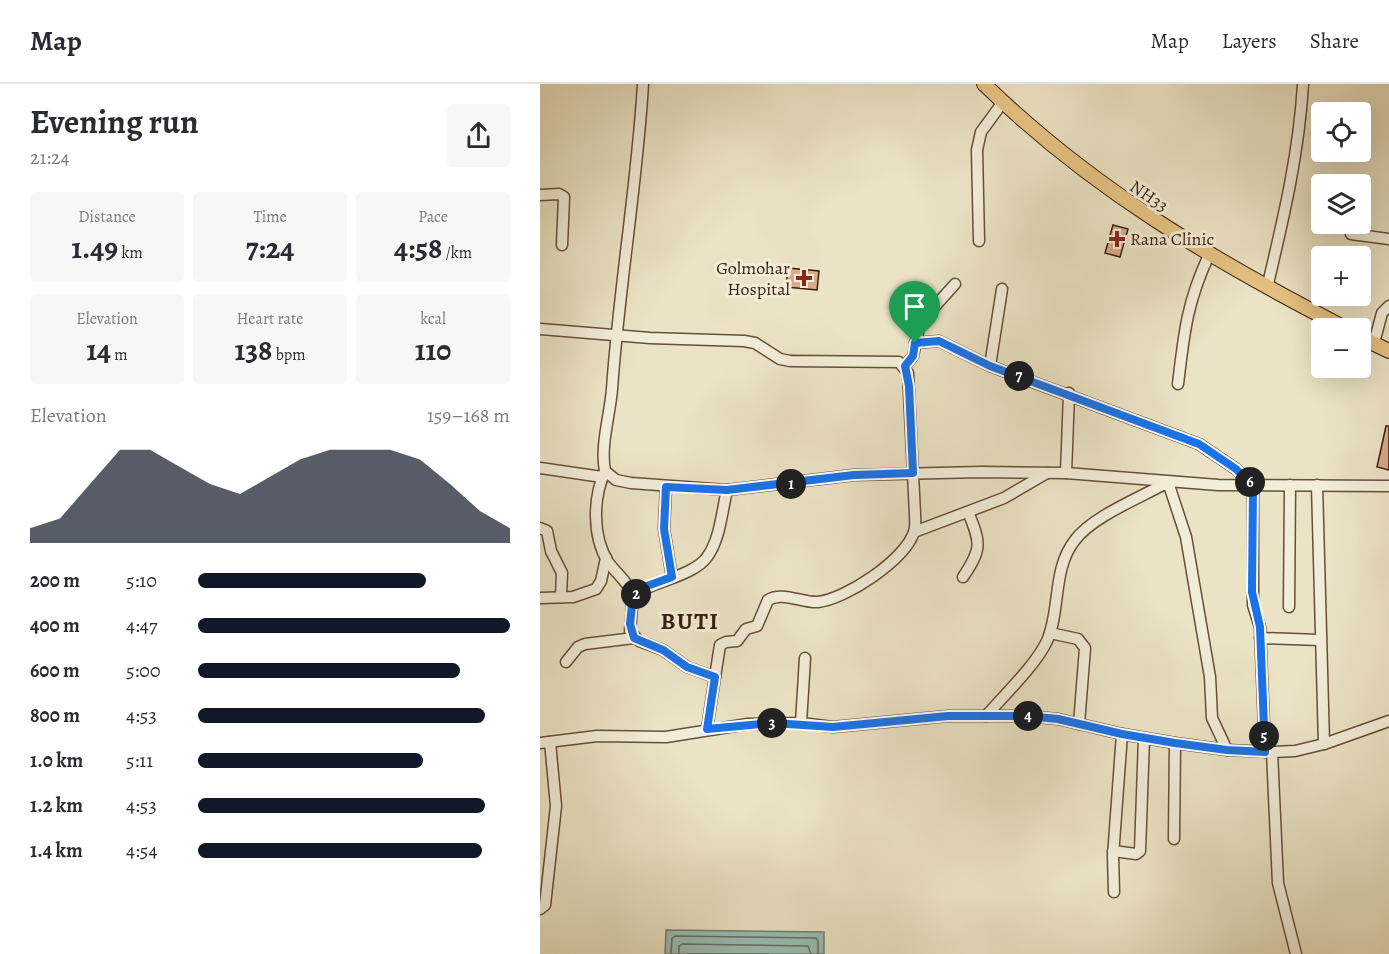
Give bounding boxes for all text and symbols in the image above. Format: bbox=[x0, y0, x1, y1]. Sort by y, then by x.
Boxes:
text: Map bbox=[30, 22, 82, 60]
text: Map bbox=[1150, 27, 1189, 55]
text: Layers bbox=[1222, 27, 1277, 55]
text: Share bbox=[1310, 27, 1359, 55]
text: Evening run bbox=[30, 99, 199, 144]
map controls bbox=[1311, 102, 1371, 378]
button: locate bbox=[1311, 102, 1371, 162]
button: share bbox=[447, 104, 510, 167]
text: 21:24 bbox=[30, 144, 70, 171]
street label: NH33 bbox=[1125, 174, 1173, 218]
button: layers bbox=[1311, 174, 1371, 234]
text: Distance bbox=[78, 206, 136, 228]
text: Time bbox=[253, 206, 287, 228]
text: Pace bbox=[418, 206, 448, 228]
place label: Rana Clinic bbox=[1130, 227, 1214, 251]
text: 1.49 bbox=[71, 228, 118, 268]
text: 7:24 bbox=[246, 228, 294, 268]
text: 4:58 bbox=[394, 228, 442, 268]
marker: Rana Clinic bbox=[1108, 230, 1126, 248]
text: km bbox=[118, 242, 143, 264]
text: /km bbox=[442, 242, 472, 264]
button: + bbox=[1311, 246, 1371, 306]
place label: Golmohar Hospital bbox=[716, 256, 791, 301]
marker: Golmohar Hospital bbox=[795, 269, 813, 287]
pin bbox=[889, 281, 940, 343]
icon: arrive bbox=[898, 290, 931, 323]
text: Elevation bbox=[76, 308, 138, 330]
text: Heart rate bbox=[237, 308, 303, 330]
text: kcal bbox=[420, 308, 446, 330]
button: − bbox=[1311, 318, 1371, 378]
text: 14 bbox=[86, 330, 111, 370]
text: 138 bbox=[234, 330, 272, 370]
text: 110 bbox=[415, 330, 451, 370]
text: m bbox=[111, 344, 128, 366]
text: bpm bbox=[272, 344, 306, 366]
pin: 7 bbox=[1004, 361, 1034, 391]
text: 7 bbox=[1016, 365, 1022, 387]
text: Elevation bbox=[30, 402, 107, 429]
text: 159–168 m bbox=[427, 402, 510, 429]
pin: 6 bbox=[1235, 467, 1265, 497]
pin: 1 bbox=[776, 469, 806, 499]
text: 6 bbox=[1246, 471, 1254, 493]
text: 1 bbox=[788, 473, 794, 495]
text: 200 m bbox=[30, 567, 80, 594]
text: 5:10 bbox=[126, 567, 157, 594]
pin: 2 bbox=[621, 579, 651, 609]
text: 2 bbox=[632, 583, 640, 605]
district label: BUTI bbox=[660, 605, 720, 637]
text: 400 m bbox=[30, 612, 80, 639]
text: 4:47 bbox=[126, 612, 157, 639]
text: 600 m bbox=[30, 657, 80, 684]
text: 5:00 bbox=[126, 657, 161, 684]
pin: 4 bbox=[1013, 701, 1043, 731]
text: 800 m bbox=[30, 702, 80, 729]
text: 4:53 bbox=[126, 702, 157, 729]
text: 4 bbox=[1024, 705, 1032, 727]
pin: 3 bbox=[757, 708, 787, 738]
text: 3 bbox=[769, 712, 775, 734]
pin: 5 bbox=[1249, 721, 1279, 751]
text: 5 bbox=[1261, 725, 1267, 747]
text: 1.0 km bbox=[30, 747, 83, 774]
text: 5:11 bbox=[126, 747, 153, 774]
text: 1.2 km bbox=[30, 792, 83, 819]
text: 4:53 bbox=[126, 792, 157, 819]
text: 1.4 km bbox=[30, 837, 83, 864]
text: 4:54 bbox=[126, 837, 157, 864]

